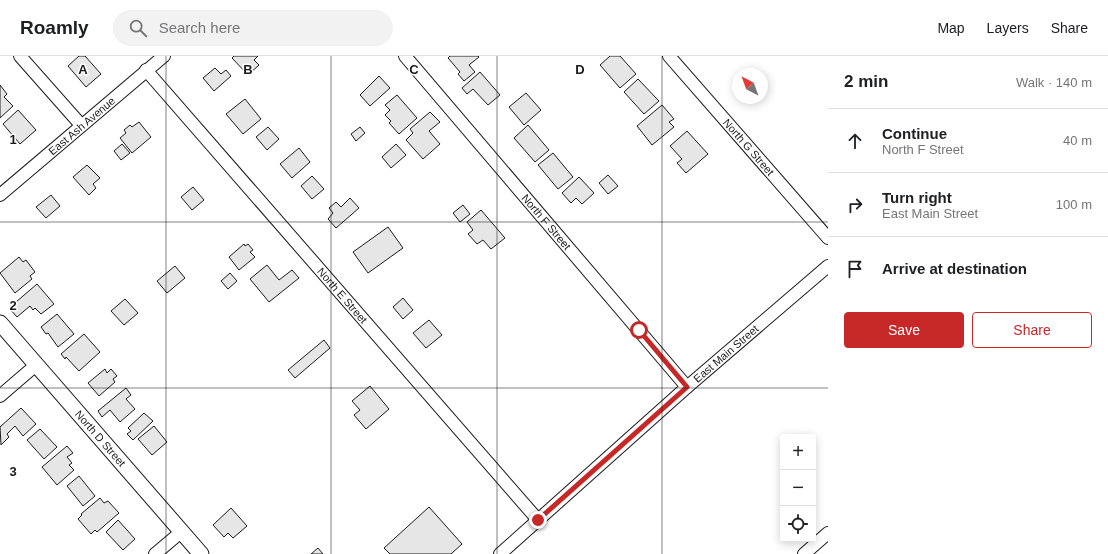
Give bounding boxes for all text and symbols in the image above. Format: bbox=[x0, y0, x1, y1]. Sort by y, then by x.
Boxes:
search box bbox=[113, 10, 393, 46]
text: Roamly bbox=[20, 17, 89, 38]
icon: search bbox=[127, 17, 149, 39]
text: Search here bbox=[159, 19, 240, 36]
text: Map bbox=[937, 20, 965, 36]
text: Layers bbox=[987, 20, 1029, 36]
text: Share bbox=[1051, 20, 1088, 36]
text: A bbox=[78, 62, 88, 77]
text: B bbox=[243, 62, 253, 77]
text: C bbox=[409, 62, 419, 77]
text: D bbox=[575, 62, 585, 77]
north arrow bbox=[732, 68, 768, 104]
text: 2 min bbox=[844, 72, 888, 91]
text: Walk · 140 m bbox=[1016, 75, 1092, 90]
street label: East Ash Avenue bbox=[46, 94, 117, 157]
street label: North G Street bbox=[721, 116, 776, 178]
text: Continue bbox=[882, 125, 947, 142]
icon: ahead bbox=[844, 130, 866, 152]
text: 1 bbox=[9, 132, 17, 147]
text: 40 m bbox=[1063, 133, 1092, 148]
text: North F Street bbox=[882, 142, 964, 157]
text: Turn right bbox=[882, 189, 952, 206]
street label: North F Street bbox=[519, 192, 573, 252]
icon: right bbox=[844, 194, 866, 216]
text: 100 m bbox=[1056, 197, 1092, 212]
text: East Main Street bbox=[882, 206, 978, 221]
icon: arrive bbox=[844, 258, 866, 280]
text: Arrive at destination bbox=[882, 260, 1027, 277]
street label: North E Street bbox=[315, 265, 370, 326]
text: 2 bbox=[9, 298, 17, 313]
button: Save bbox=[844, 312, 964, 348]
button: Share bbox=[972, 312, 1092, 348]
route start bbox=[630, 321, 648, 339]
street label: East Main Street bbox=[691, 323, 761, 385]
street label: North D Street bbox=[73, 408, 128, 469]
map controls bbox=[780, 434, 816, 542]
button: + bbox=[780, 434, 816, 470]
text: 3 bbox=[9, 464, 17, 479]
button: − bbox=[780, 470, 816, 506]
button: locate bbox=[780, 506, 816, 542]
route end bbox=[529, 511, 547, 529]

